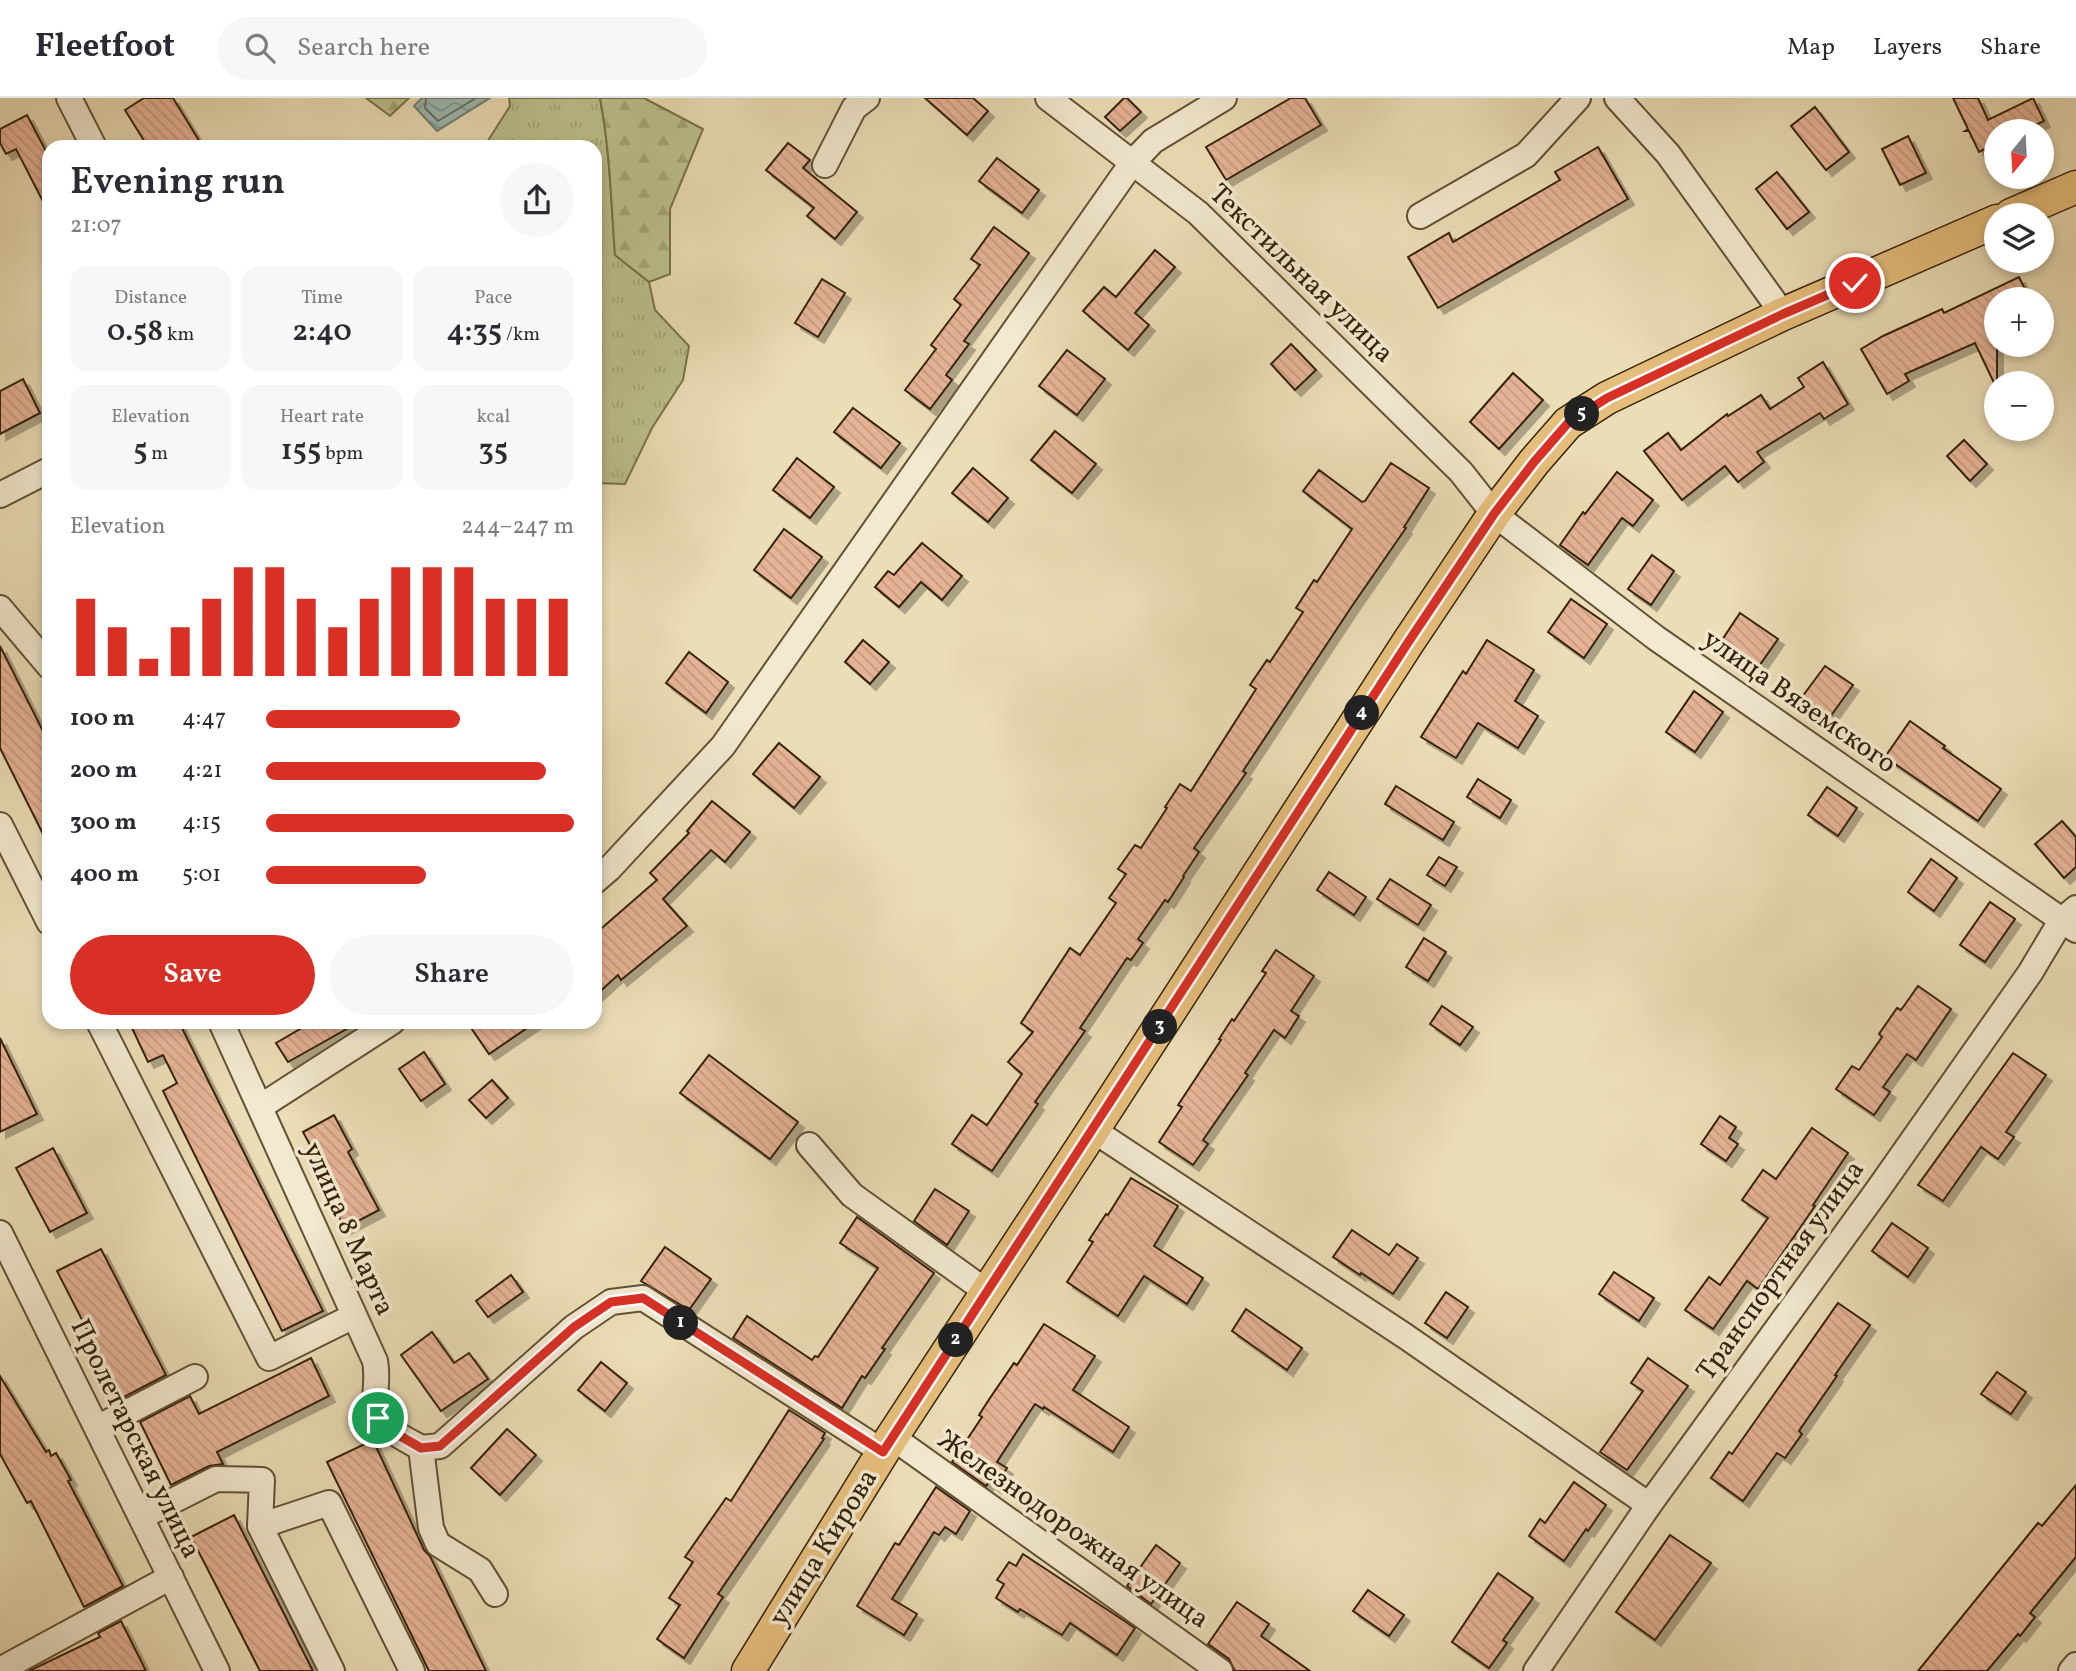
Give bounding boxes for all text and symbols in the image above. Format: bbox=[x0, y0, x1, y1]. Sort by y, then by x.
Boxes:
search box bbox=[217, 17, 707, 80]
text: Fleetfoot bbox=[35, 25, 175, 71]
icon: search bbox=[241, 29, 279, 67]
text: Search here bbox=[297, 30, 430, 66]
text: Map bbox=[1787, 31, 1835, 65]
text: Layers bbox=[1873, 31, 1942, 65]
text: Share bbox=[1980, 31, 2041, 65]
north arrow bbox=[1984, 119, 2054, 189]
map controls bbox=[1984, 119, 2054, 441]
text: Evening run bbox=[70, 157, 285, 210]
button: share bbox=[500, 163, 574, 237]
street label: Текстильная улица bbox=[1200, 176, 1402, 372]
button: layers bbox=[1984, 203, 2054, 273]
text: 21:07 bbox=[70, 210, 122, 242]
pin bbox=[1825, 253, 1885, 313]
icon: check bbox=[1836, 264, 1874, 302]
text: Distance bbox=[114, 285, 187, 311]
text: Time bbox=[301, 285, 343, 311]
text: Pace bbox=[474, 285, 512, 311]
button: + bbox=[1984, 287, 2054, 357]
text: 0.58 bbox=[107, 311, 163, 353]
text: 2:40 bbox=[292, 311, 352, 353]
text: 4:35 bbox=[446, 311, 502, 353]
text: km bbox=[163, 322, 194, 348]
text: /km bbox=[502, 322, 540, 348]
button: − bbox=[1984, 371, 2054, 441]
pin: 5 bbox=[1564, 396, 1600, 432]
text: 5 bbox=[1577, 400, 1586, 426]
text: Elevation bbox=[111, 404, 190, 430]
text: Heart rate bbox=[280, 404, 364, 430]
text: kcal bbox=[476, 404, 510, 430]
text: 5 bbox=[133, 430, 148, 472]
text: 155 bbox=[281, 430, 321, 472]
text: 35 bbox=[478, 430, 508, 472]
text: m bbox=[148, 441, 168, 467]
text: bpm bbox=[321, 441, 363, 467]
text: Elevation bbox=[70, 511, 166, 543]
text: 244–247 m bbox=[461, 511, 574, 543]
street label: улица Вяземского bbox=[1694, 620, 1904, 784]
pin: 4 bbox=[1344, 696, 1380, 730]
text: 4 bbox=[1356, 699, 1367, 725]
text: 100 m bbox=[70, 703, 135, 735]
text: 4:47 bbox=[182, 703, 226, 735]
text: 200 m bbox=[70, 755, 137, 787]
text: 4:21 bbox=[182, 755, 222, 787]
text: 300 m bbox=[70, 807, 137, 839]
text: 4:15 bbox=[182, 807, 221, 839]
text: 400 m bbox=[70, 859, 139, 891]
text: 5:01 bbox=[182, 859, 221, 891]
button: Save bbox=[70, 935, 315, 1015]
button: Share bbox=[329, 935, 574, 1015]
pin: 3 bbox=[1142, 1010, 1178, 1044]
text: 3 bbox=[1155, 1013, 1164, 1039]
street label: улица 8 Марта bbox=[292, 1136, 404, 1322]
street label: Транспортная улица bbox=[1688, 1153, 1874, 1389]
pin: 1 bbox=[664, 1306, 698, 1340]
text: 1 bbox=[677, 1309, 684, 1335]
street label: Пролетарская улица bbox=[60, 1313, 210, 1565]
pin: 2 bbox=[939, 1322, 974, 1358]
text: 2 bbox=[951, 1326, 960, 1352]
pin bbox=[348, 1388, 408, 1448]
icon: arrive bbox=[359, 1399, 397, 1437]
street label: Железнодорожная улица bbox=[929, 1421, 1217, 1639]
street label: улица Кирова bbox=[760, 1462, 888, 1634]

